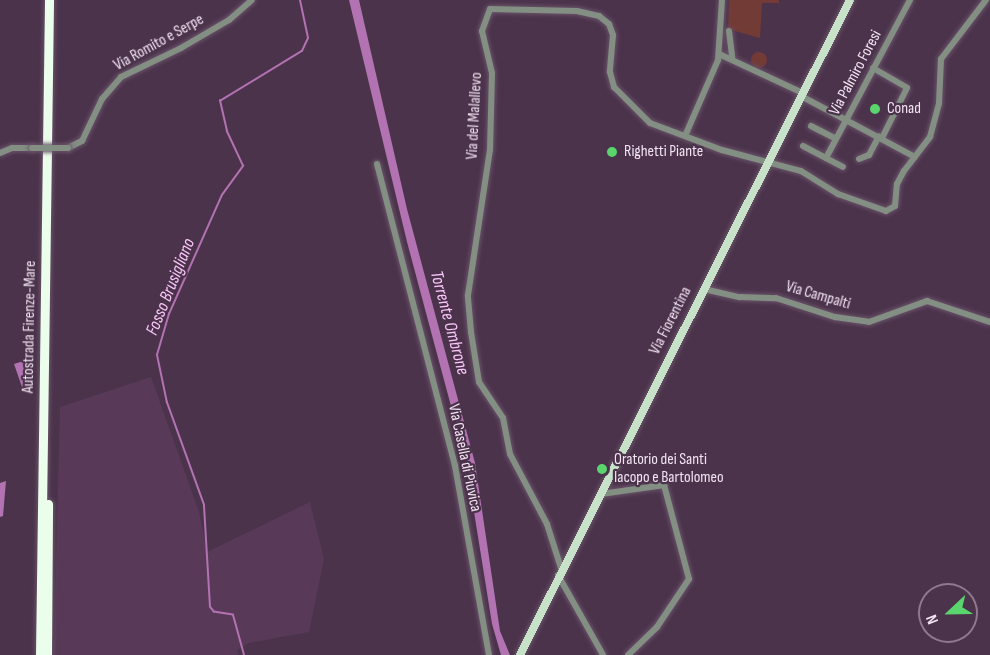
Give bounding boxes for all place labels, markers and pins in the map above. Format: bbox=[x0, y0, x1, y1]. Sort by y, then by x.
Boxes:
place label: Conad bbox=[887, 99, 921, 119]
marker: Conad bbox=[868, 102, 882, 116]
place label: Righetti Piante bbox=[624, 142, 703, 162]
marker: Righetti Piante bbox=[605, 145, 619, 159]
place label: Oratorio dei Santi Iacopo e Bartolomeo bbox=[614, 450, 724, 488]
marker: Oratorio dei Santi Iacopo e Bartolomeo bbox=[595, 462, 609, 476]

